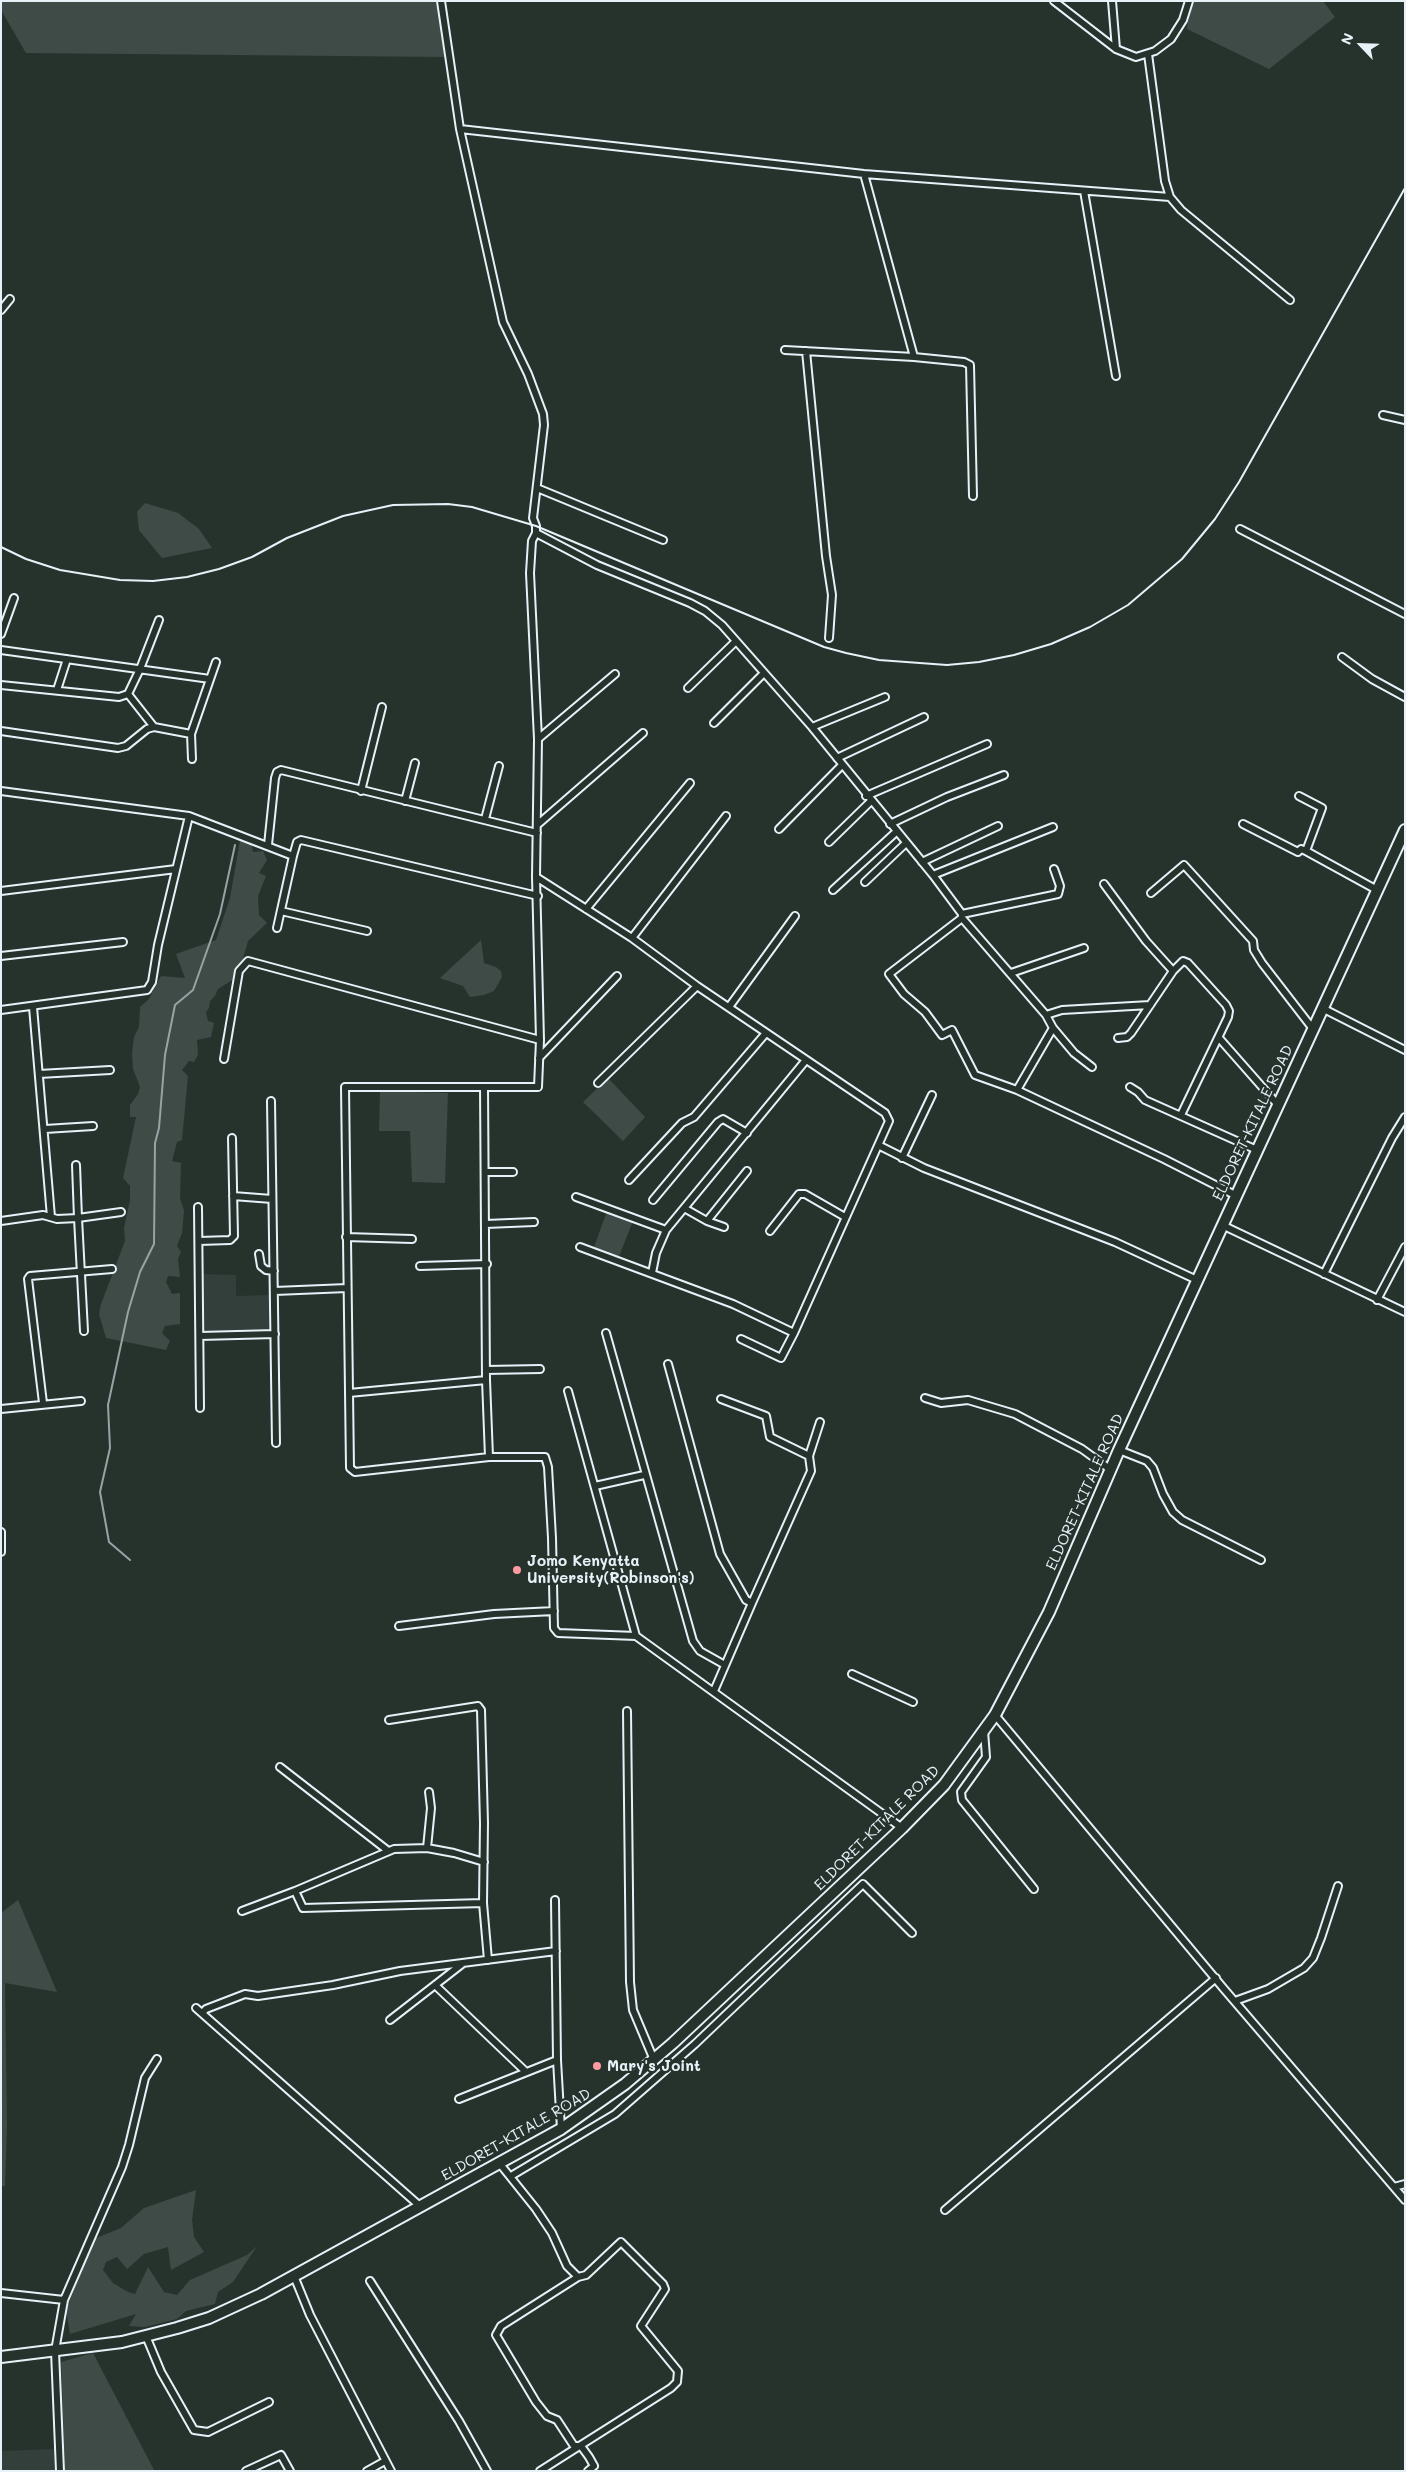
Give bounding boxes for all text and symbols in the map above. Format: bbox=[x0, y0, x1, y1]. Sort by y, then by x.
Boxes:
north arrow bbox=[1336, 20, 1386, 70]
text: N bbox=[1336, 30, 1358, 47]
street label: ELDORET-KITALE ROAD bbox=[1209, 1042, 1297, 1204]
street label: ELDORET-KITALE ROAD bbox=[1042, 1411, 1128, 1573]
place label: Jomo Kenyatta University(Robinson's) bbox=[527, 1552, 694, 1587]
marker: Jomo Kenyatta University(Robinson's) bbox=[511, 1564, 523, 1576]
street label: ELDORET-KITALE ROAD bbox=[811, 1762, 943, 1894]
place label: Mary's Joint bbox=[607, 2057, 701, 2075]
marker: Mary's Joint bbox=[591, 2060, 603, 2072]
street label: ELDORET-KITALE ROAD bbox=[438, 2085, 594, 2185]

